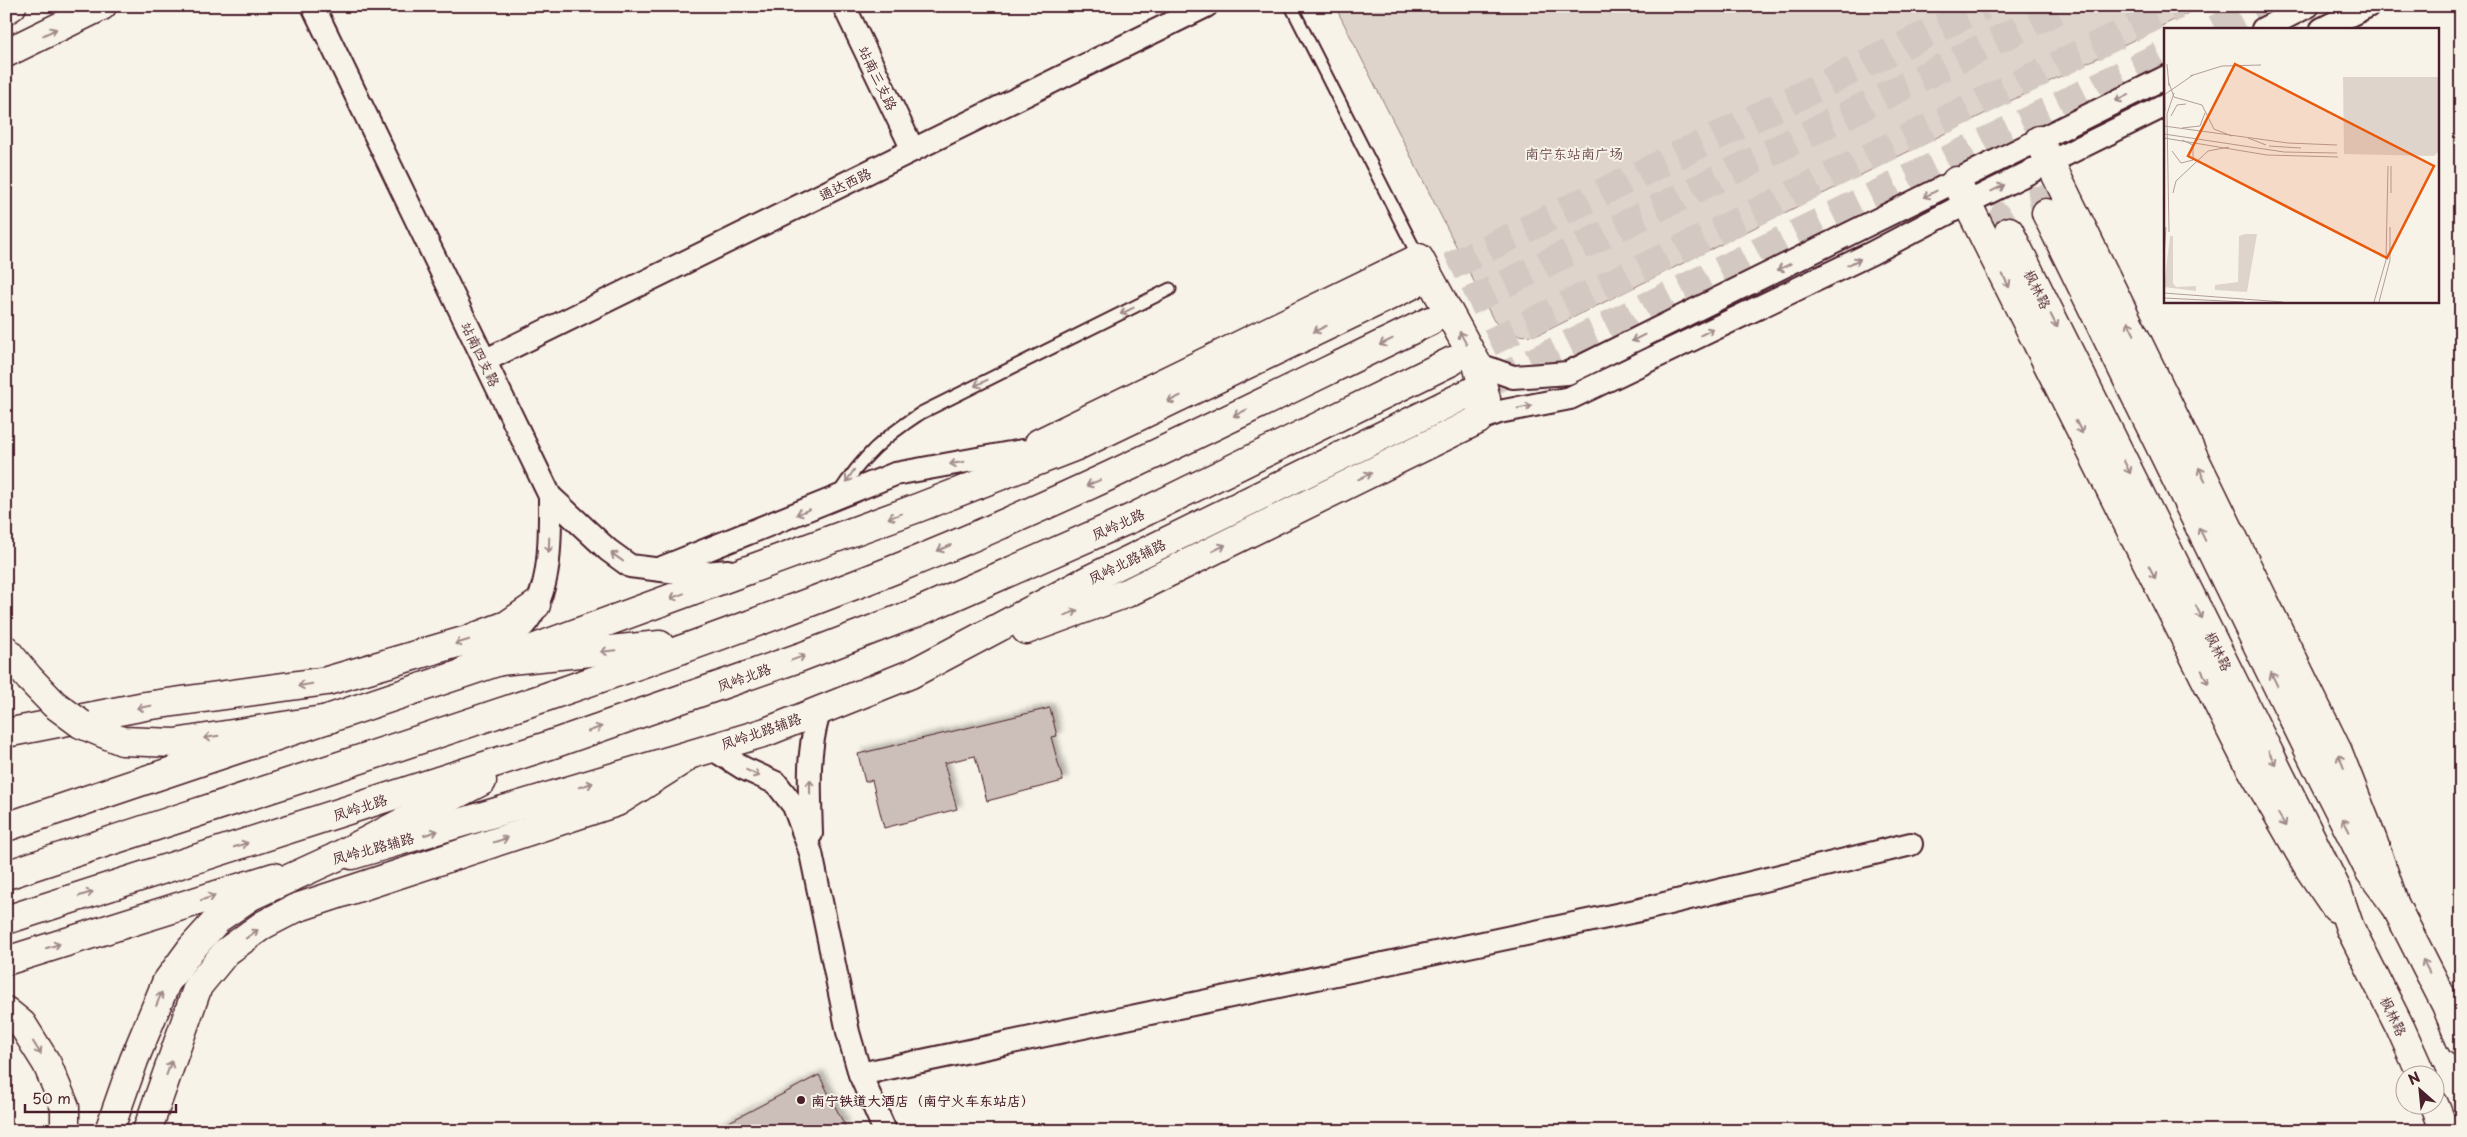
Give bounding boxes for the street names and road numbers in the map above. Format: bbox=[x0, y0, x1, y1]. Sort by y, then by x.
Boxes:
street label: 站南三支路 bbox=[853, 42, 903, 114]
street label: 通达西路 bbox=[815, 162, 875, 206]
street label: 枫林路 bbox=[2019, 266, 2057, 312]
street label: 站南四支路 bbox=[456, 318, 506, 390]
street label: 凤岭北路 bbox=[1088, 503, 1148, 545]
street label: 凤岭北路辅路 bbox=[1085, 533, 1169, 589]
street label: 枫林路 bbox=[2200, 628, 2238, 674]
street label: 凤岭北路 bbox=[714, 658, 774, 696]
street label: 凤岭北路辅路 bbox=[718, 707, 804, 755]
street label: 凤岭北路 bbox=[330, 788, 390, 826]
street label: 凤岭北路辅路 bbox=[330, 827, 416, 869]
street label: 枫林路 bbox=[2375, 993, 2413, 1039]

